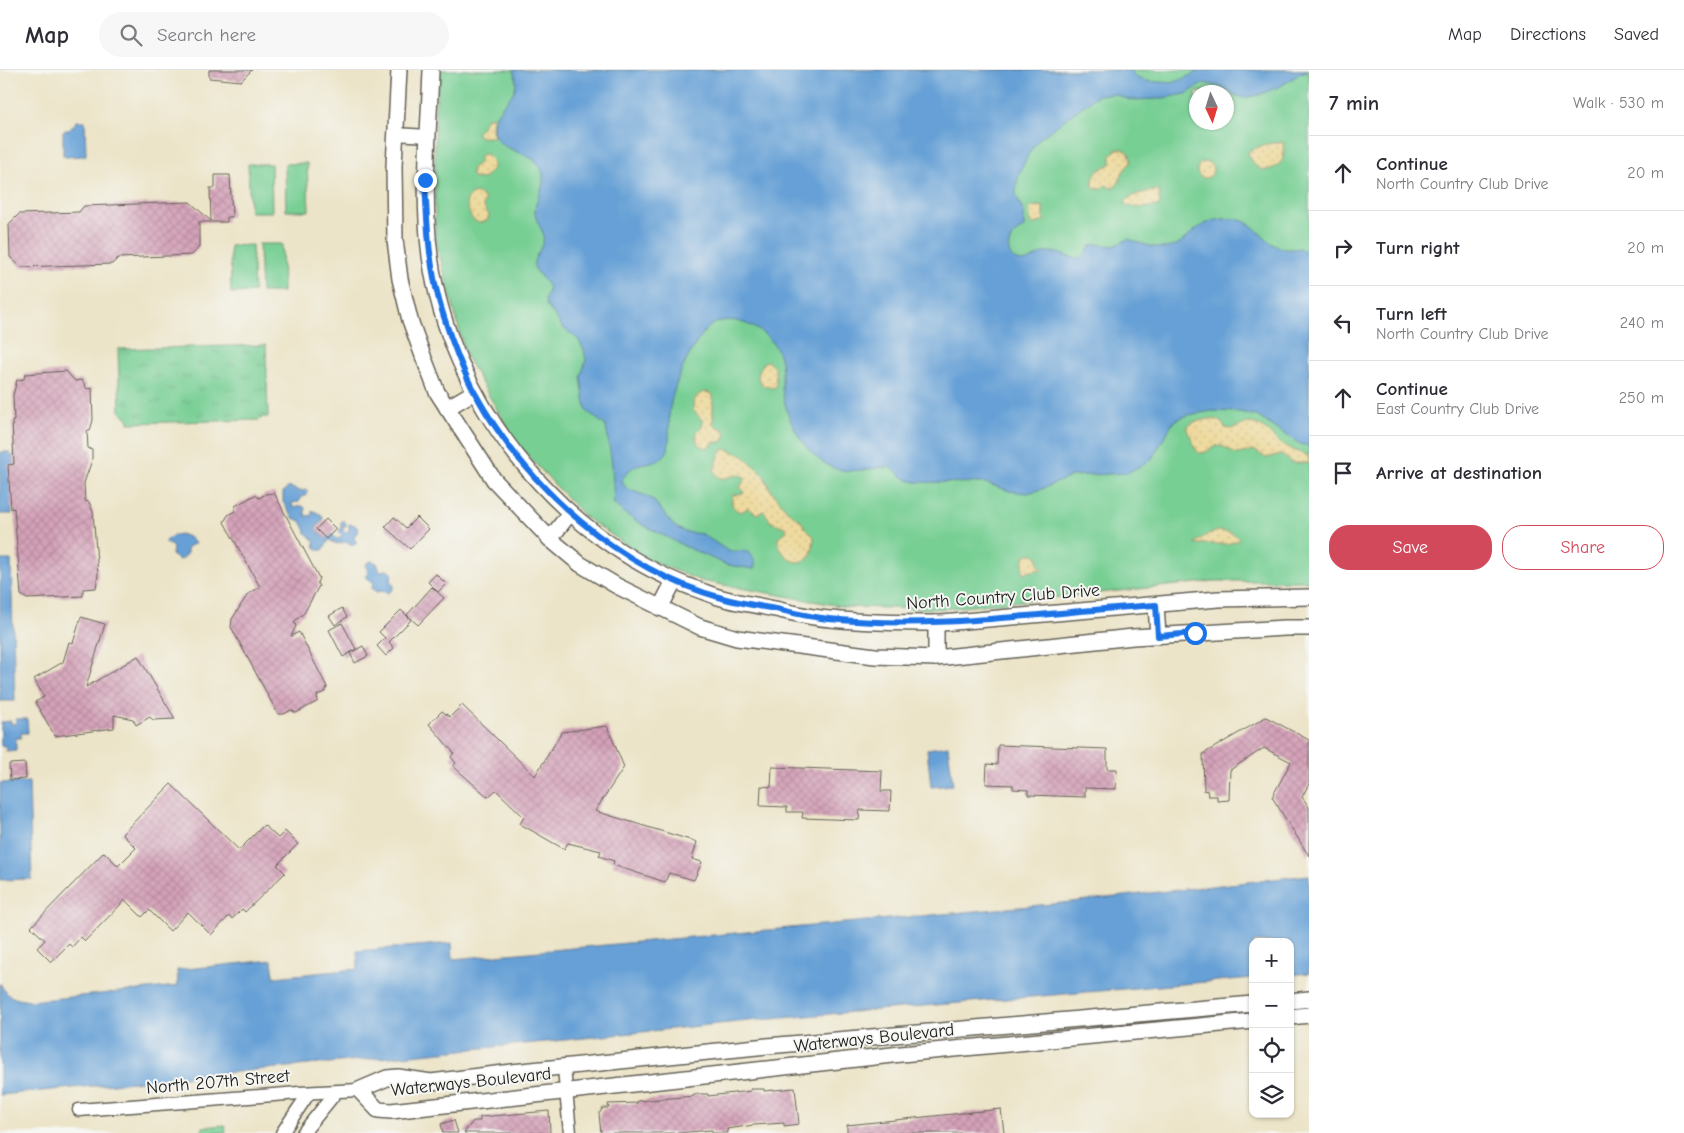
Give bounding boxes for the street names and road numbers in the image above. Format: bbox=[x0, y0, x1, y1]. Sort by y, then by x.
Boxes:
street label: North Country Club Drive bbox=[906, 580, 1100, 614]
street label: Waterways Boulevard bbox=[793, 1019, 955, 1057]
street label: Waterways Boulevard bbox=[390, 1063, 552, 1101]
street label: North 207th Street bbox=[145, 1065, 292, 1099]

